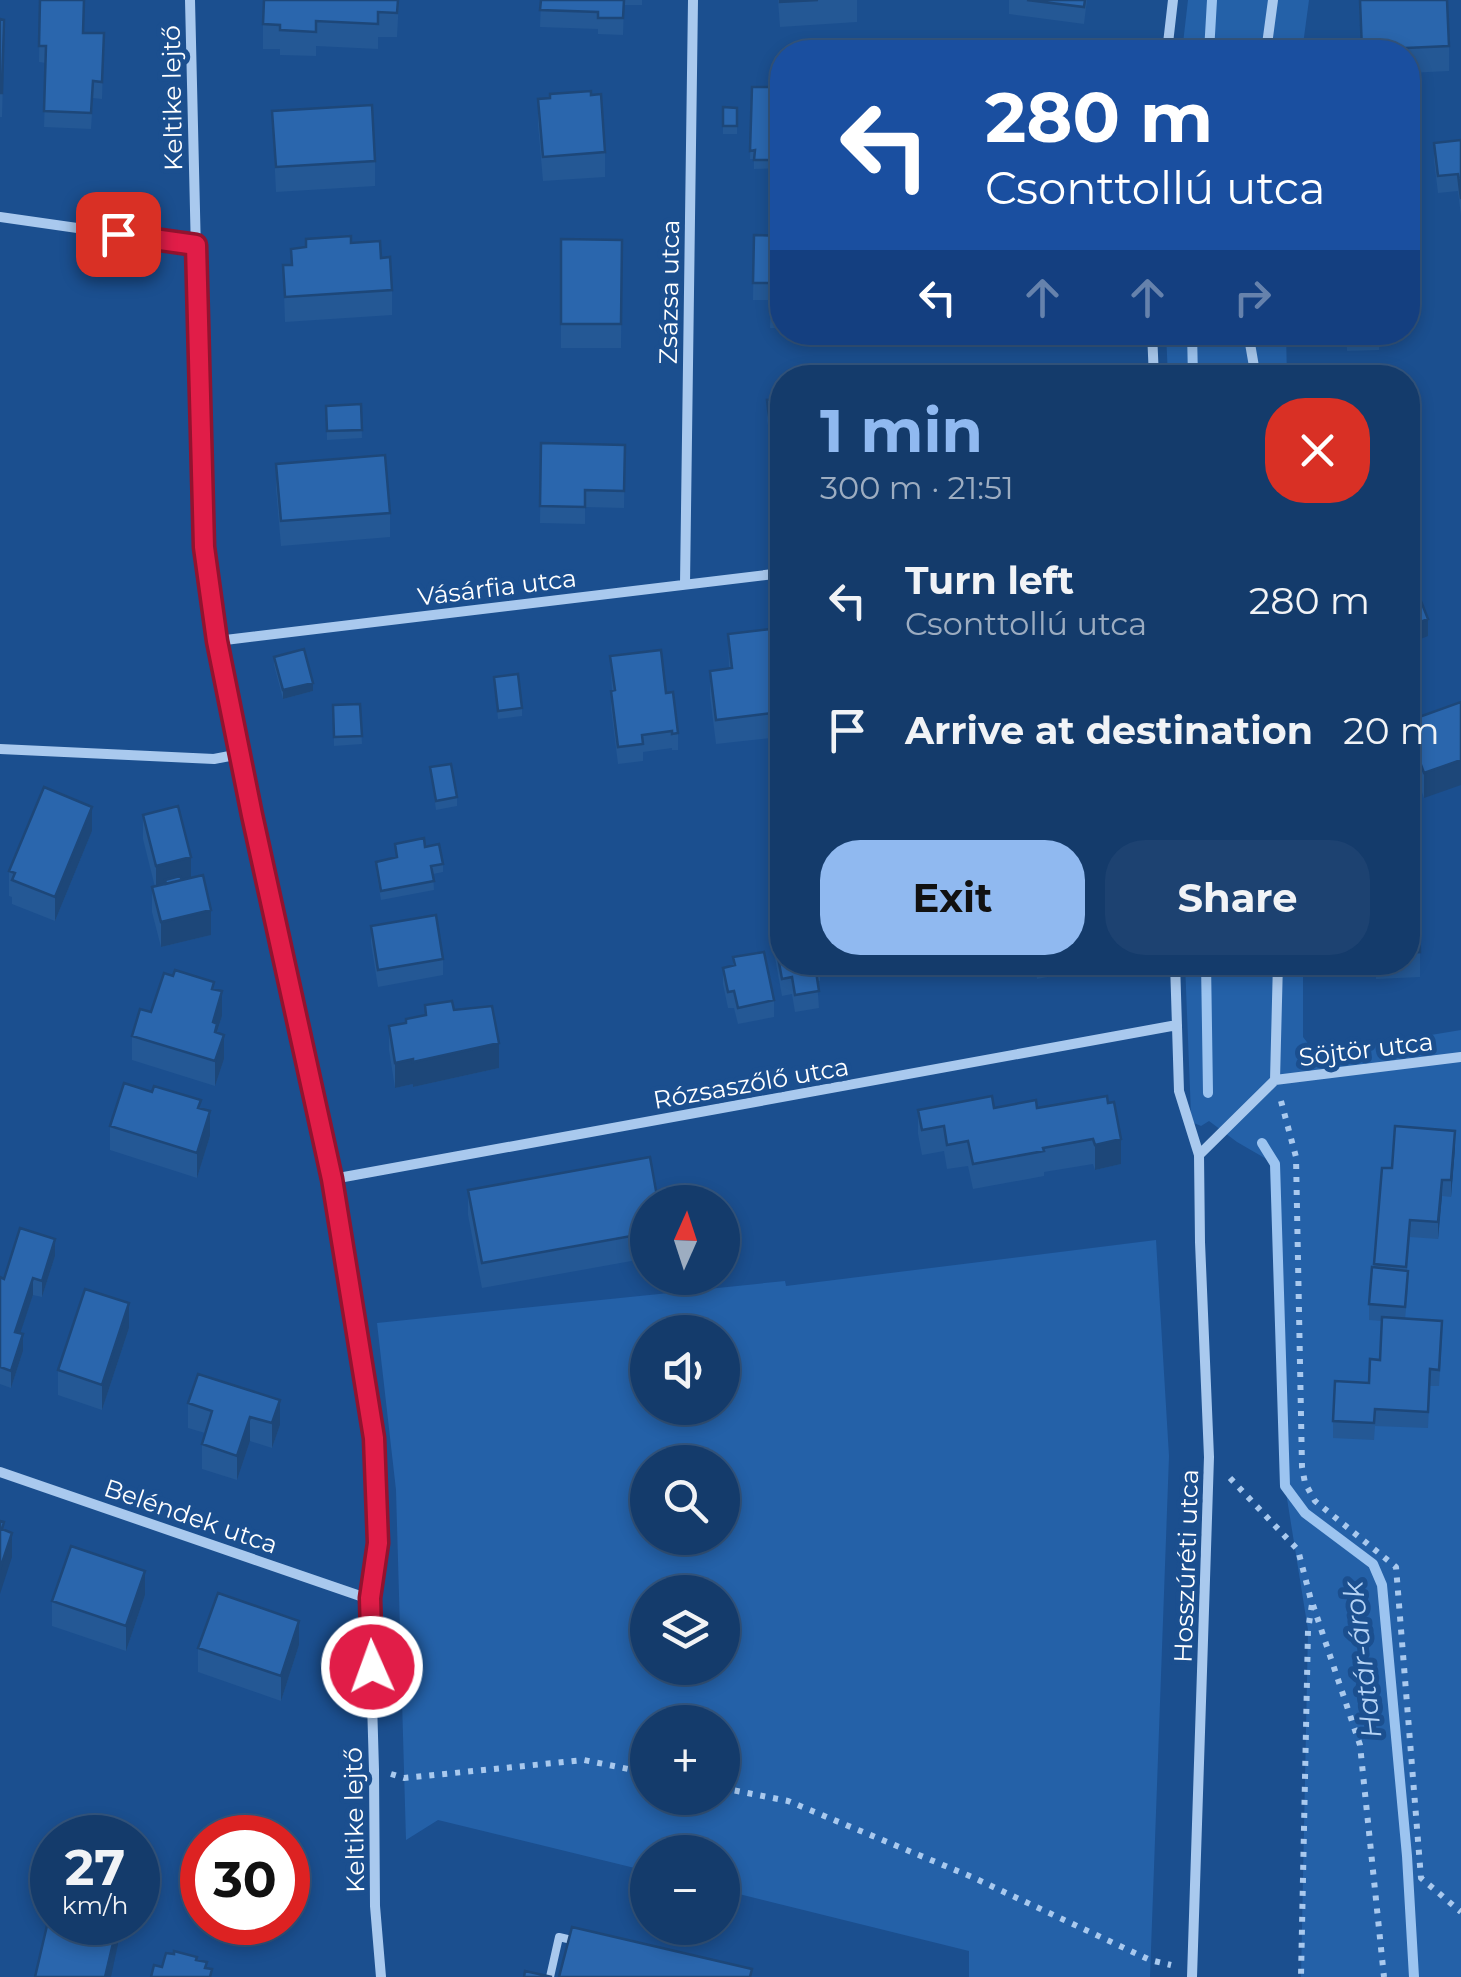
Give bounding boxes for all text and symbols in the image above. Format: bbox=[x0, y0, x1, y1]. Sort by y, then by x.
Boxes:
street label: Keltike lejtő bbox=[156, 25, 188, 171]
text: 280 m bbox=[985, 74, 1213, 160]
icon: left bbox=[820, 80, 950, 210]
text: Csonttollú utca bbox=[985, 160, 1326, 215]
pin bbox=[76, 192, 161, 277]
icon: arrive bbox=[91, 207, 146, 262]
street label: Zsázsa utca bbox=[653, 219, 685, 365]
icon: left bbox=[910, 270, 965, 325]
icon: ahead bbox=[1015, 270, 1070, 325]
icon: ahead bbox=[1120, 270, 1175, 325]
icon: right bbox=[1225, 270, 1280, 325]
text: 1 min bbox=[820, 394, 983, 467]
button: close bbox=[1265, 398, 1370, 503]
text: 300 m · 21:51 bbox=[820, 468, 1014, 507]
text: Turn left bbox=[905, 557, 1074, 604]
street label: Vásárfia utca bbox=[416, 562, 578, 612]
icon: left bbox=[820, 573, 875, 628]
text: 280 m bbox=[1249, 577, 1370, 624]
text: Csonttollú utca bbox=[905, 604, 1147, 643]
icon: arrive bbox=[820, 703, 875, 758]
text: Arrive at destination bbox=[905, 707, 1313, 754]
text: 20 m bbox=[1343, 707, 1440, 754]
button: Exit bbox=[820, 840, 1085, 955]
button: Share bbox=[1105, 840, 1370, 955]
street label: Söjtör utca bbox=[1297, 1026, 1435, 1072]
street label: Rózsaszőlő utca bbox=[651, 1051, 851, 1115]
north arrow bbox=[630, 1185, 740, 1295]
map controls bbox=[630, 1185, 740, 1945]
button: sound bbox=[630, 1315, 740, 1425]
button: search bbox=[630, 1445, 740, 1555]
street label: Hosszúréti utca bbox=[1168, 1469, 1204, 1663]
street label: Beléndek utca bbox=[100, 1472, 282, 1560]
button: layers bbox=[630, 1575, 740, 1685]
water label: Határ-árok bbox=[1335, 1578, 1388, 1740]
position arrow bbox=[320, 1615, 424, 1719]
button: + bbox=[630, 1705, 740, 1815]
street label: Keltike lejtő bbox=[338, 1747, 370, 1893]
speed limit sign: 30 bbox=[180, 1815, 310, 1945]
button: − bbox=[630, 1835, 740, 1945]
text: 27 bbox=[65, 1837, 125, 1898]
text: km/h bbox=[62, 1890, 128, 1920]

